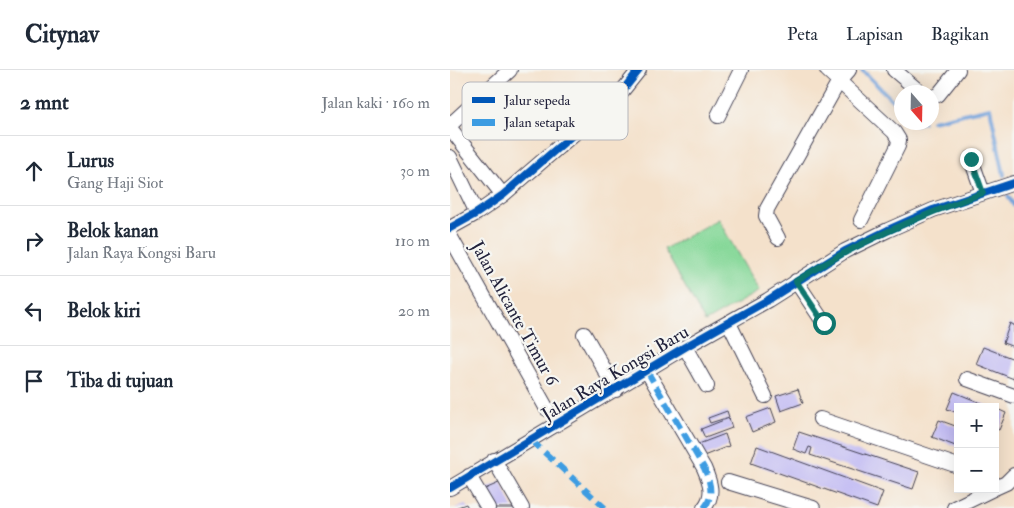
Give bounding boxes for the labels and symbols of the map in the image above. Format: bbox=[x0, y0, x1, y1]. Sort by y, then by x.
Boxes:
legend bbox=[462, 82, 628, 140]
north arrow bbox=[894, 85, 939, 130]
text: Jalur sepeda bbox=[503, 92, 571, 110]
text: Jalan setapak bbox=[503, 114, 575, 132]
route end bbox=[960, 148, 983, 171]
street label: Jalan Alicante Timur 6 bbox=[465, 236, 564, 390]
route start bbox=[813, 312, 836, 335]
street label: Jalan Raya Kongsi Baru bbox=[537, 320, 693, 427]

